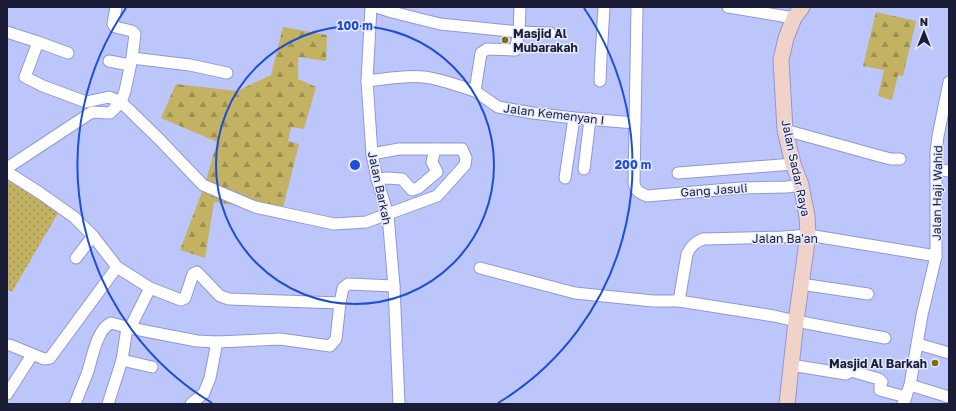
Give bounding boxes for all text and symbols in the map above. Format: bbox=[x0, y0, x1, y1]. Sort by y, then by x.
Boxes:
north arrow bbox=[904, 12, 944, 52]
text: N bbox=[920, 15, 928, 28]
text: 100 m bbox=[337, 18, 373, 33]
place label: Masjid Al Mubarakah bbox=[513, 26, 578, 55]
marker: Masjid Al Mubarakah bbox=[500, 35, 510, 45]
street label: Jalan Kemenyan I bbox=[503, 100, 605, 128]
street label: Jalan Sadar Raya bbox=[778, 118, 814, 218]
street label: Jalan Haji Wahid bbox=[929, 145, 945, 241]
street label: Jalan Barkah bbox=[365, 150, 395, 226]
text: 200 m bbox=[615, 157, 651, 172]
centre of rings bbox=[348, 158, 362, 172]
street label: Gang Jasuli bbox=[680, 180, 748, 200]
street label: Jalan Ba'an bbox=[752, 231, 818, 246]
place label: Masjid Al Barkah bbox=[829, 356, 927, 371]
marker: Masjid Al Barkah bbox=[930, 358, 940, 368]

